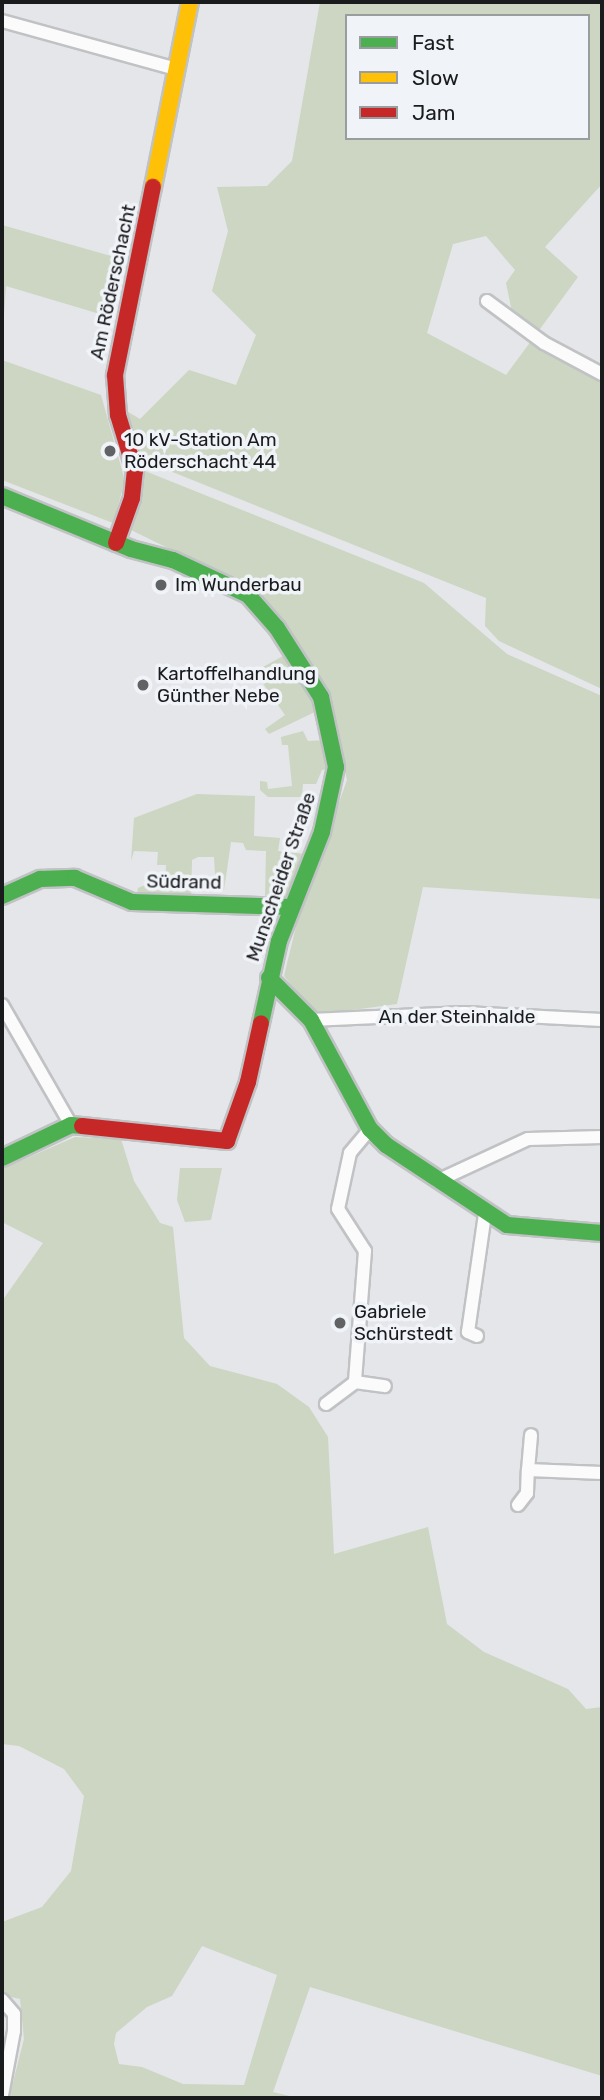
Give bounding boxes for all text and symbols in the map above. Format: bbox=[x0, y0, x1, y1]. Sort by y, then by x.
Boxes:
legend bbox=[345, 14, 590, 140]
text: Fast bbox=[412, 30, 454, 55]
text: Slow bbox=[412, 65, 459, 90]
text: Jam bbox=[412, 100, 456, 125]
street label: Am Röderschacht bbox=[85, 202, 141, 362]
place label: 10 kV-Station Am Röderschacht 44 bbox=[124, 429, 277, 473]
marker: 10 kV-Station Am Röderschacht 44 bbox=[102, 443, 118, 459]
place label: Im Wunderbau bbox=[175, 574, 302, 596]
marker: Im Wunderbau bbox=[153, 577, 169, 593]
place label: Kartoffelhandlung Günther Nebe bbox=[157, 663, 316, 707]
marker: Kartoffelhandlung Günther Nebe bbox=[135, 677, 151, 693]
street label: Munscheider Straße bbox=[241, 789, 321, 965]
street label: Südrand bbox=[146, 870, 222, 894]
street label: An der Steinhalde bbox=[378, 1006, 536, 1028]
place label: Gabriele Schürstedt bbox=[354, 1301, 453, 1345]
marker: Gabriele Schürstedt bbox=[332, 1315, 348, 1331]

